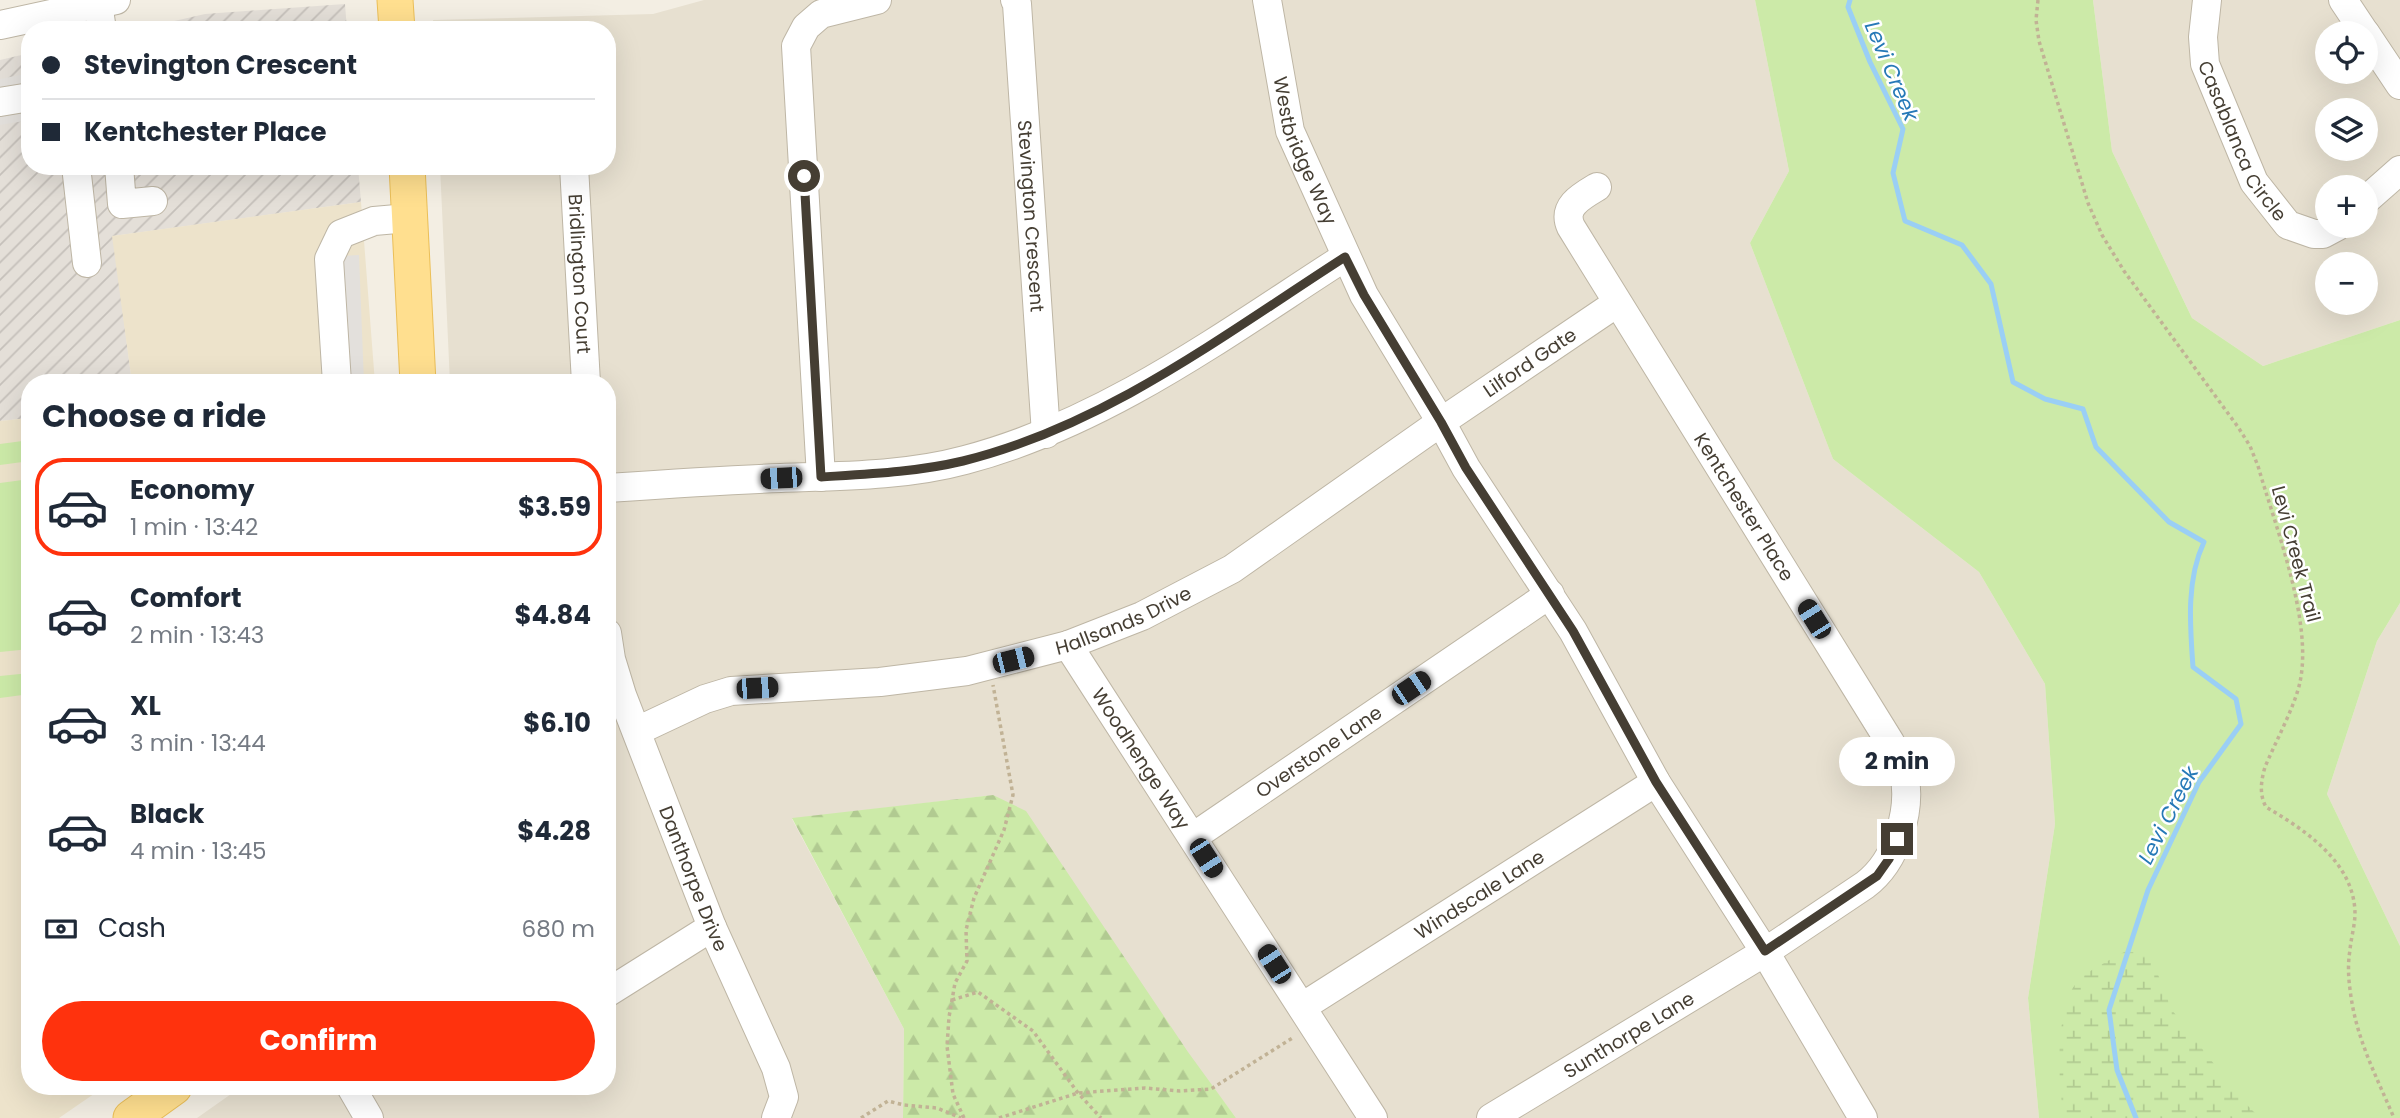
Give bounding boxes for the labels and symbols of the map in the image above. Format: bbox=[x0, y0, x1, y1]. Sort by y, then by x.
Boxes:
water label: Levi Creek bbox=[1858, 16, 1927, 127]
street label: Casablanca Circle bbox=[2191, 56, 2293, 227]
street label: Westbridge Way bbox=[1267, 74, 1344, 229]
street label: Stevington Crescent bbox=[1011, 119, 1051, 313]
route start bbox=[788, 160, 820, 192]
street label: Bridlington Court bbox=[562, 193, 598, 355]
street label: Lilford Gate bbox=[1477, 321, 1582, 403]
street label: Kentchester Place bbox=[1687, 428, 1801, 586]
car bbox=[760, 466, 803, 490]
street label: Levi Creek Trail bbox=[2265, 483, 2327, 625]
street label: Hallsands Drive bbox=[1052, 579, 1196, 661]
car bbox=[1794, 596, 1835, 642]
car bbox=[991, 645, 1036, 675]
car bbox=[1388, 668, 1435, 708]
car bbox=[736, 676, 779, 700]
street label: Woodhenge Way bbox=[1085, 682, 1197, 835]
street label: Overstone Lane bbox=[1250, 699, 1387, 804]
callout: 2 min bbox=[1839, 738, 1955, 786]
water label: Levi Creek bbox=[2131, 760, 2206, 869]
street label: Danthorpe Drive bbox=[653, 802, 735, 956]
route end bbox=[1881, 823, 1913, 855]
car bbox=[1186, 835, 1227, 881]
street label: Windscale Lane bbox=[1409, 843, 1549, 946]
car bbox=[1254, 941, 1295, 987]
street label: Sunthorpe Lane bbox=[1558, 985, 1699, 1085]

